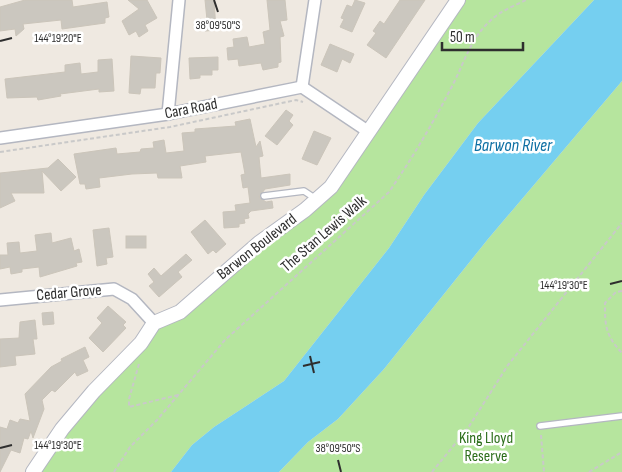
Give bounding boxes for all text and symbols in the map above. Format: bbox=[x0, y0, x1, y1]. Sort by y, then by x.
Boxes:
text: 38°09'50"S bbox=[195, 18, 241, 33]
scale bar bbox=[442, 20, 523, 52]
text: 50 m bbox=[450, 28, 475, 47]
text: 144°19'20"E bbox=[34, 31, 82, 46]
street label: Cara Road bbox=[163, 95, 219, 123]
water label: Barwon River bbox=[474, 135, 553, 156]
street label: The Stan Lewis Walk bbox=[277, 192, 371, 276]
street label: Barwon Boulevard bbox=[213, 210, 301, 284]
text: 144°19'30"E bbox=[540, 278, 588, 293]
street label: Cedar Grove bbox=[36, 281, 102, 305]
park label: King Lloyd Reserve bbox=[459, 429, 513, 466]
text: 144°19'30"E bbox=[34, 438, 82, 453]
text: 38°09'50"S bbox=[315, 441, 361, 456]

